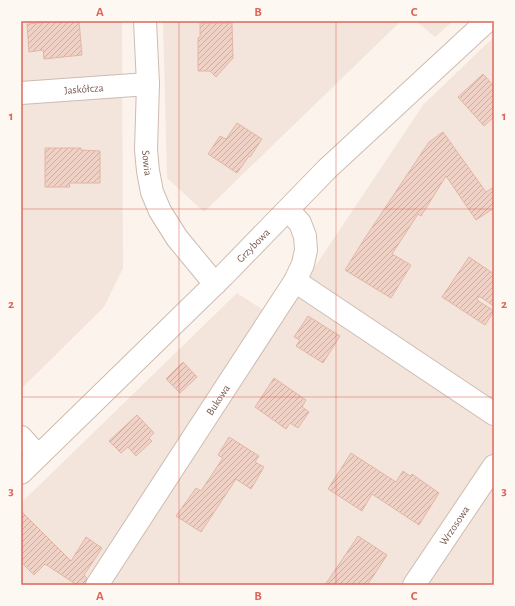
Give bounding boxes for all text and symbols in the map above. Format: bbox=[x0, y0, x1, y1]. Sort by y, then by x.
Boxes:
text: A bbox=[96, 6, 104, 19]
text: B bbox=[254, 6, 262, 19]
text: C bbox=[411, 6, 418, 19]
street label: Jaskółcza bbox=[64, 82, 104, 95]
text: 1 bbox=[9, 110, 13, 123]
text: 1 bbox=[502, 110, 506, 123]
street label: Sowia bbox=[141, 150, 154, 176]
street label: Grzybowa bbox=[234, 226, 272, 264]
text: 2 bbox=[8, 298, 14, 311]
text: 2 bbox=[501, 298, 507, 311]
street label: Bukowa bbox=[204, 383, 231, 417]
text: 3 bbox=[8, 485, 14, 498]
text: 3 bbox=[501, 485, 507, 498]
street label: Wrzosowa bbox=[437, 504, 471, 547]
text: A bbox=[96, 590, 104, 603]
text: B bbox=[254, 590, 262, 603]
text: C bbox=[411, 590, 418, 603]

